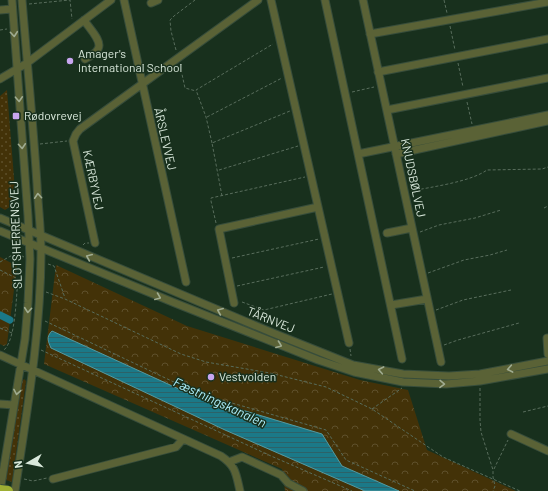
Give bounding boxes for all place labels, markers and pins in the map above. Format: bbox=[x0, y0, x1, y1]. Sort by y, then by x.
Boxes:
place label: Amager's International School bbox=[78, 46, 182, 74]
marker: Amager's International School bbox=[65, 56, 75, 66]
place label: Rødovrevej bbox=[24, 108, 82, 122]
marker: Rødovrevej bbox=[11, 111, 21, 121]
place label: Vestvolden bbox=[219, 369, 276, 383]
marker: Vestvolden bbox=[206, 372, 216, 382]

